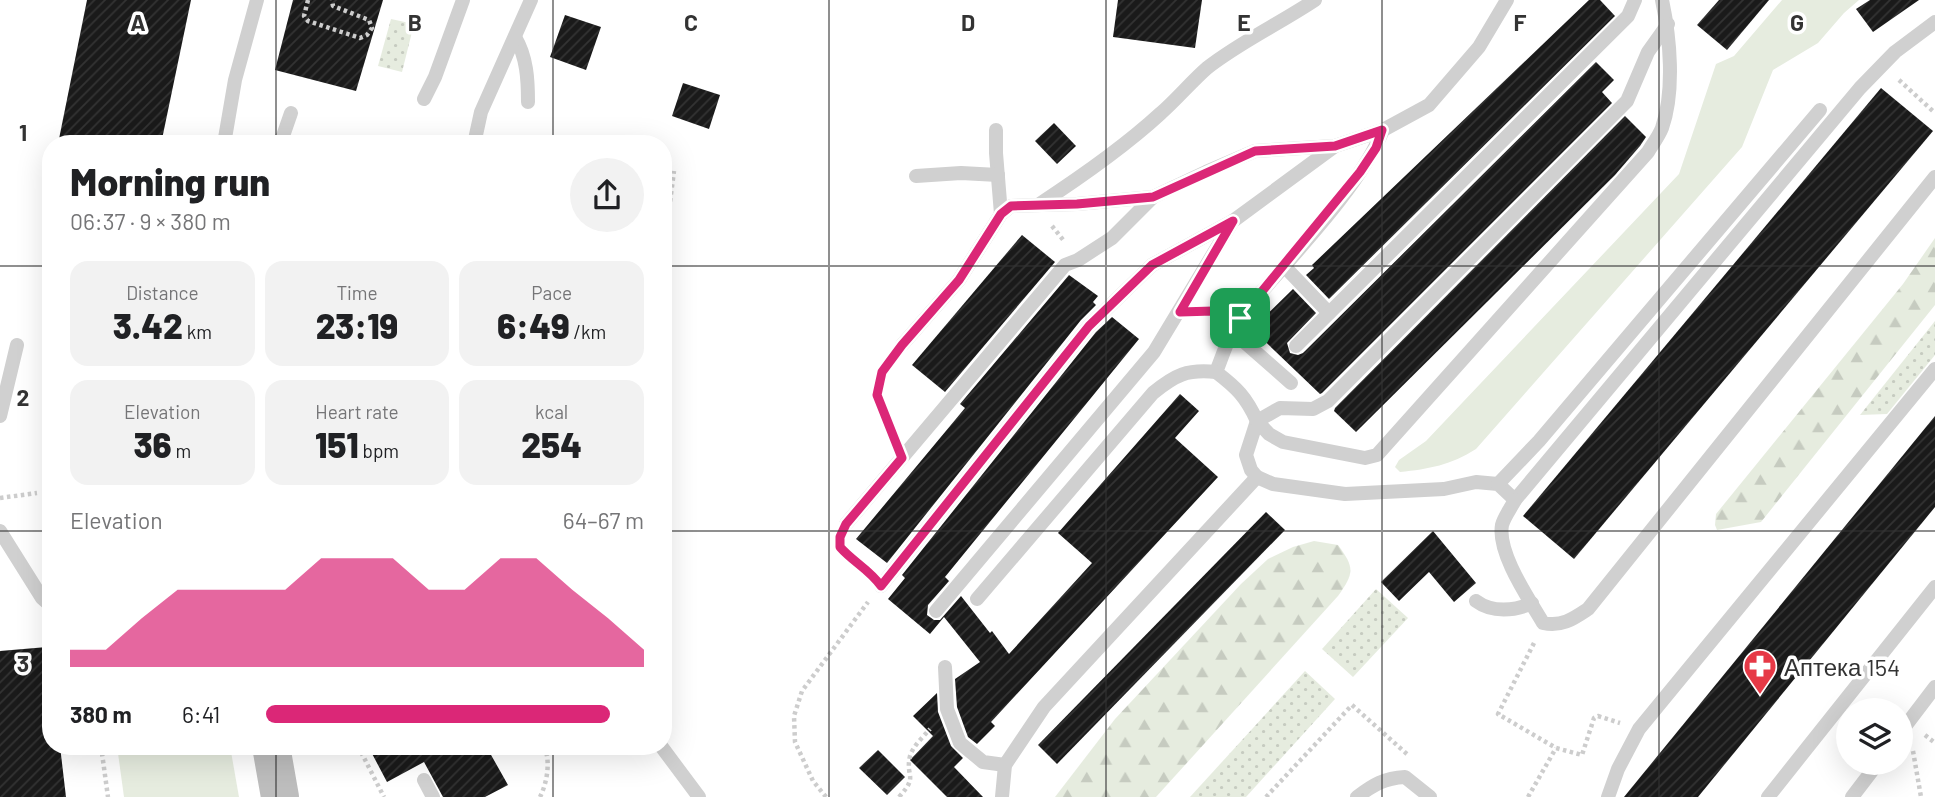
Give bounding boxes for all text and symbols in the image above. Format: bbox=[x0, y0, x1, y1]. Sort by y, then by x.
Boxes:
text: A bbox=[130, 8, 146, 36]
text: B bbox=[408, 8, 422, 36]
text: C bbox=[684, 8, 698, 36]
text: D bbox=[961, 8, 975, 36]
text: E bbox=[1237, 8, 1251, 36]
text: F bbox=[1514, 8, 1527, 36]
text: G bbox=[1790, 8, 1804, 36]
text: 1 bbox=[19, 118, 27, 146]
text: Morning run bbox=[70, 158, 270, 204]
button: share bbox=[570, 158, 644, 232]
text: 06:37 · 9 × 380 m bbox=[70, 207, 231, 235]
text: Distance bbox=[126, 281, 199, 304]
text: Time bbox=[336, 281, 378, 304]
text: Pace bbox=[531, 281, 572, 304]
pin bbox=[1210, 288, 1270, 348]
icon: arrive bbox=[1221, 299, 1259, 337]
text: 3.42 bbox=[113, 304, 183, 346]
text: 23:19 bbox=[316, 304, 398, 346]
text: 6:49 bbox=[497, 304, 570, 346]
text: km bbox=[183, 320, 212, 343]
text: /km bbox=[570, 320, 606, 343]
text: 2 bbox=[17, 383, 29, 411]
text: Elevation bbox=[124, 400, 201, 423]
text: Heart rate bbox=[315, 400, 399, 423]
text: kcal bbox=[535, 400, 568, 423]
text: 36 bbox=[133, 423, 172, 465]
text: 151 bbox=[315, 423, 359, 465]
text: 254 bbox=[521, 423, 582, 465]
text: m bbox=[172, 439, 191, 462]
text: bpm bbox=[359, 439, 399, 462]
text: Elevation bbox=[70, 506, 163, 534]
text: 64–67 m bbox=[563, 506, 644, 534]
pharmacy icon: Аптека 154 bbox=[1741, 647, 1779, 696]
text: 3 bbox=[17, 649, 29, 677]
place label: Аптека 154 bbox=[1784, 652, 1900, 681]
map controls bbox=[1836, 698, 1913, 775]
button: layers bbox=[1836, 698, 1913, 775]
text: 380 m bbox=[70, 700, 132, 728]
text: 6:41 bbox=[182, 700, 220, 728]

